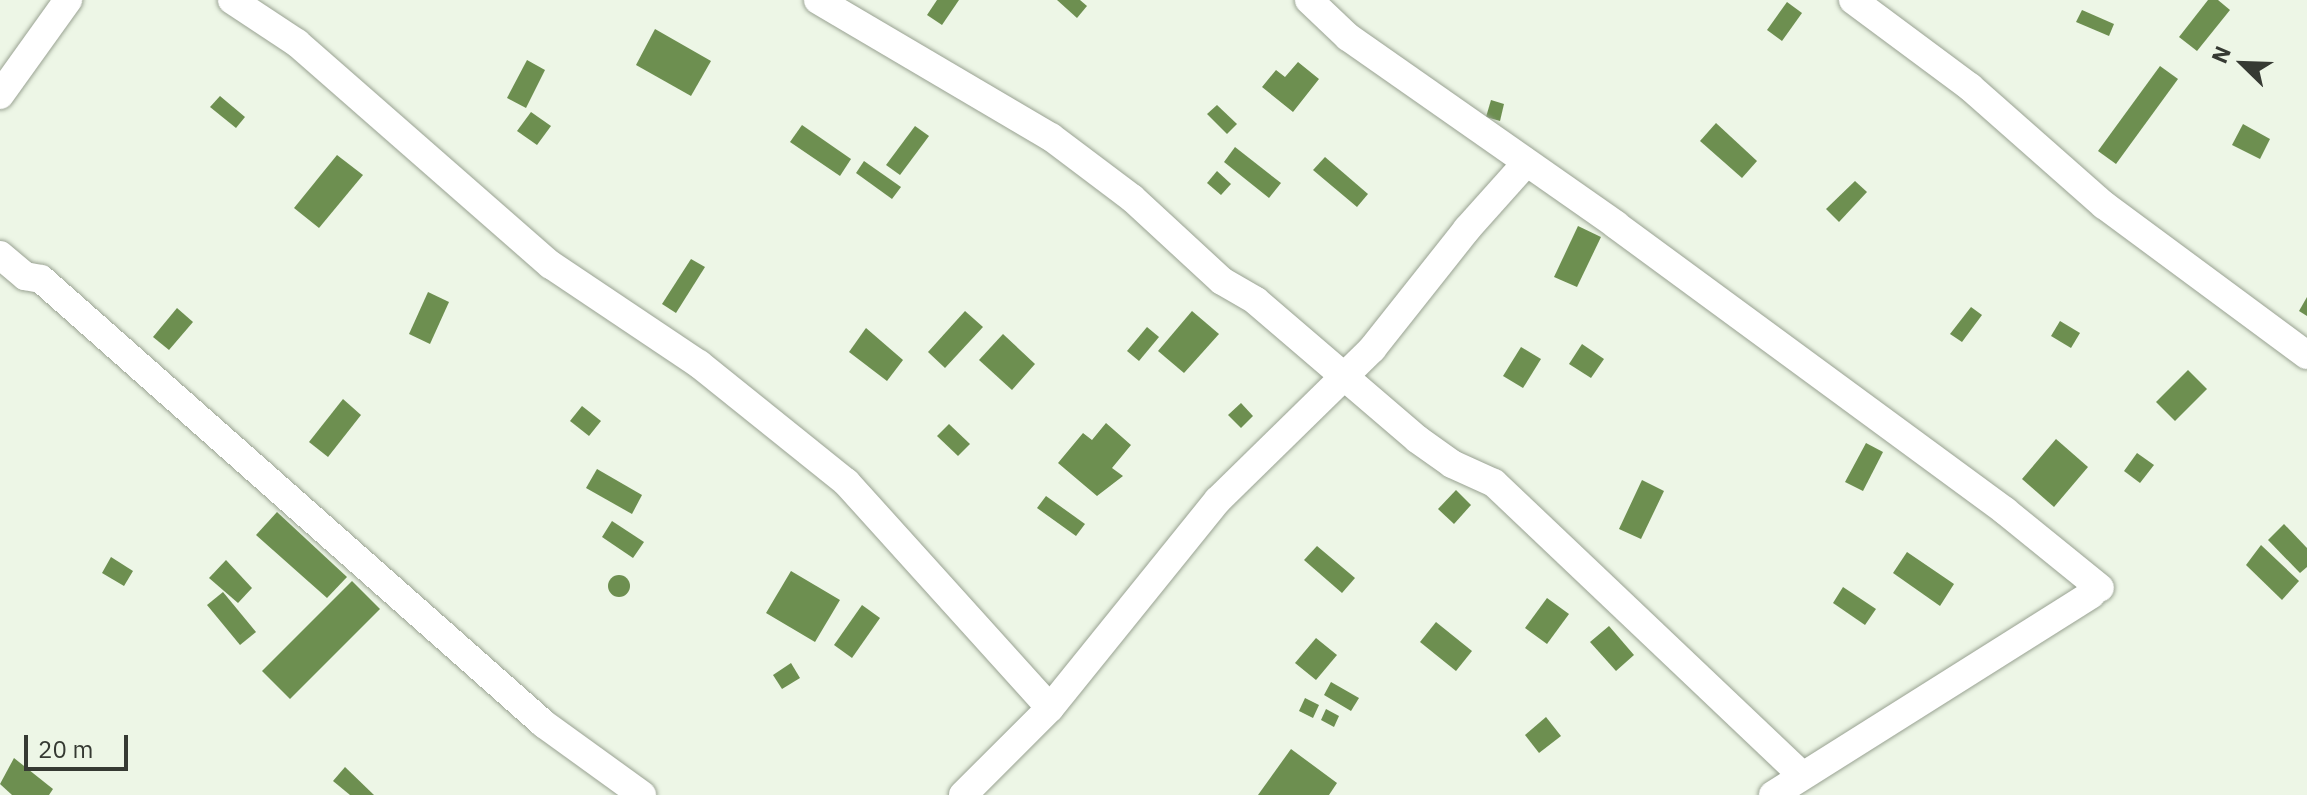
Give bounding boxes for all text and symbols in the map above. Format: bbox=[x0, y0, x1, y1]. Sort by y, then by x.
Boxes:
north arrow bbox=[2203, 24, 2283, 104]
text: N bbox=[2204, 41, 2237, 67]
scale bar bbox=[28, 719, 132, 769]
text: 20 m bbox=[38, 733, 93, 765]

